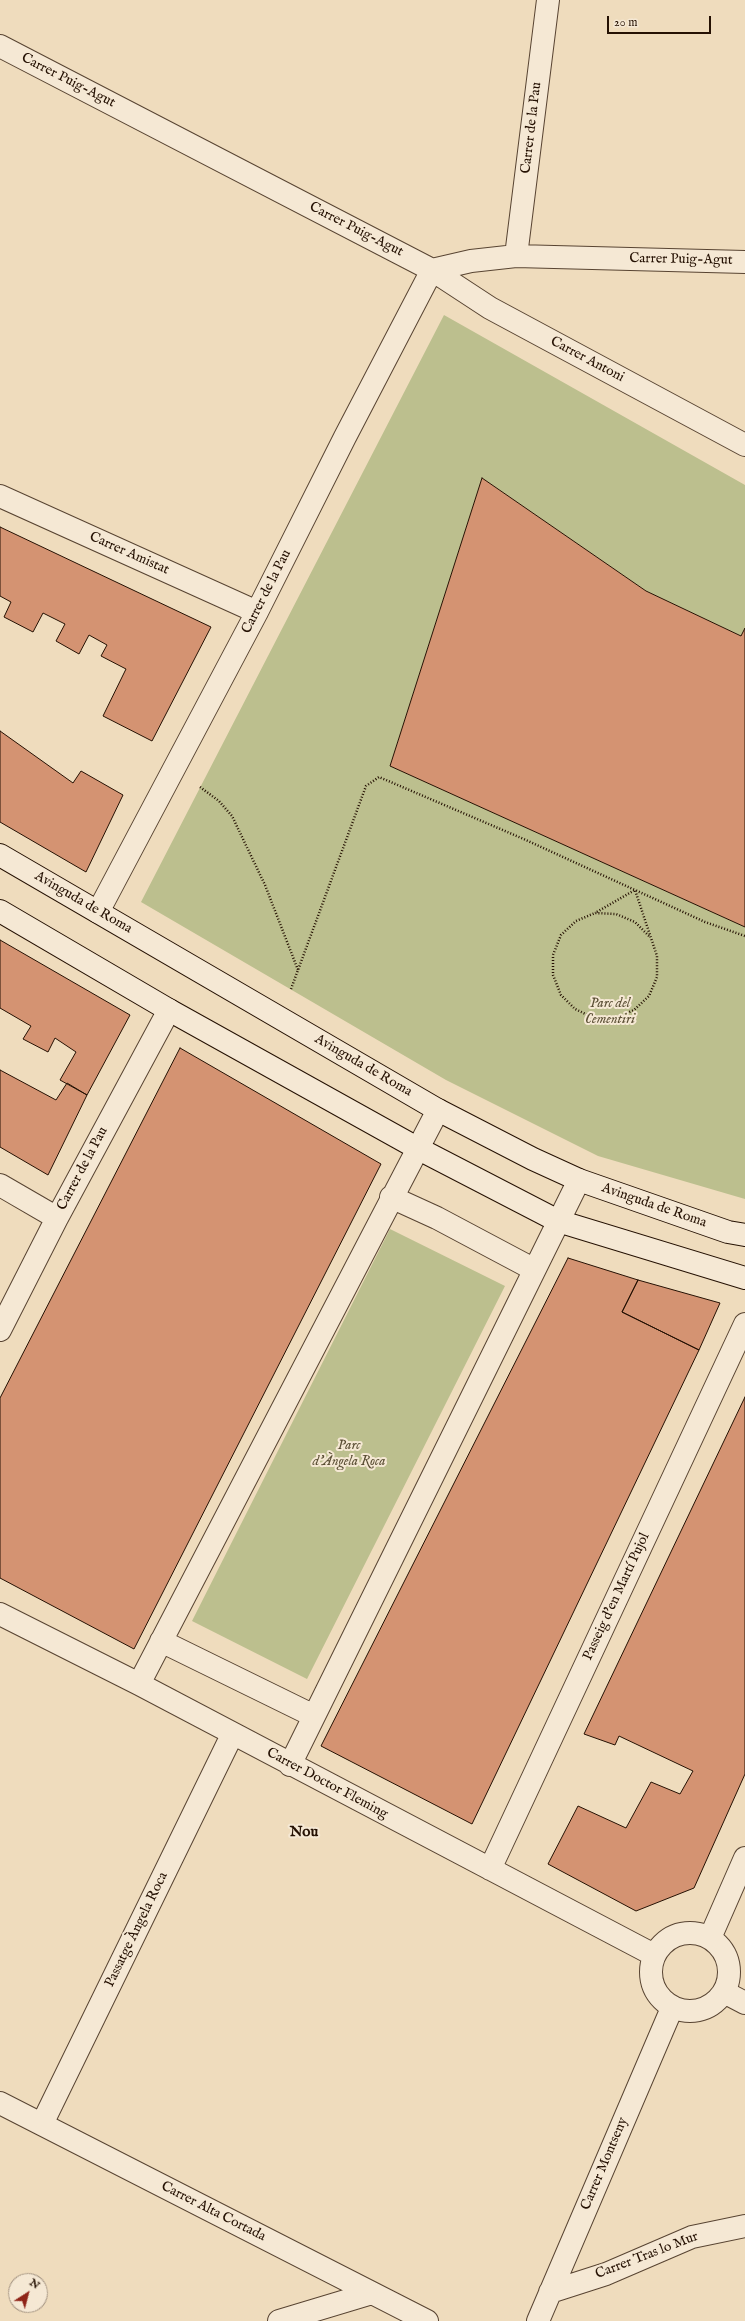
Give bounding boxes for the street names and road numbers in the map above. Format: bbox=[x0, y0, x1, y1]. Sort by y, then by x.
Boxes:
street label: Carrer Puig-Agut bbox=[18, 50, 118, 112]
street label: Carrer de la Pau bbox=[518, 81, 546, 175]
street label: Carrer Puig-Agut bbox=[306, 199, 406, 261]
street label: Carrer Puig-Agut bbox=[629, 251, 733, 269]
street label: Carrer Antoni bbox=[547, 333, 627, 387]
street label: Carrer Amistat bbox=[86, 529, 172, 579]
street label: Carrer de la Pau bbox=[239, 547, 295, 637]
street label: Avinguda de Roma bbox=[31, 868, 135, 938]
street label: Avinguda de Roma bbox=[311, 1031, 415, 1101]
street label: Carrer de la Pau bbox=[54, 1124, 112, 1214]
street label: Avinguda de Roma bbox=[599, 1180, 709, 1232]
street label: Passeig d'en Martí Pujol bbox=[580, 1531, 654, 1663]
street label: Carrer Doctor Fleming bbox=[263, 1745, 391, 1823]
street label: Passatge Àngela Roca bbox=[102, 1870, 172, 1990]
street label: Carrer Montseny bbox=[578, 2115, 632, 2213]
street label: Carrer Alta Cortada bbox=[158, 2178, 268, 2246]
street label: Carrer Tras lo Mur bbox=[593, 2229, 701, 2283]

